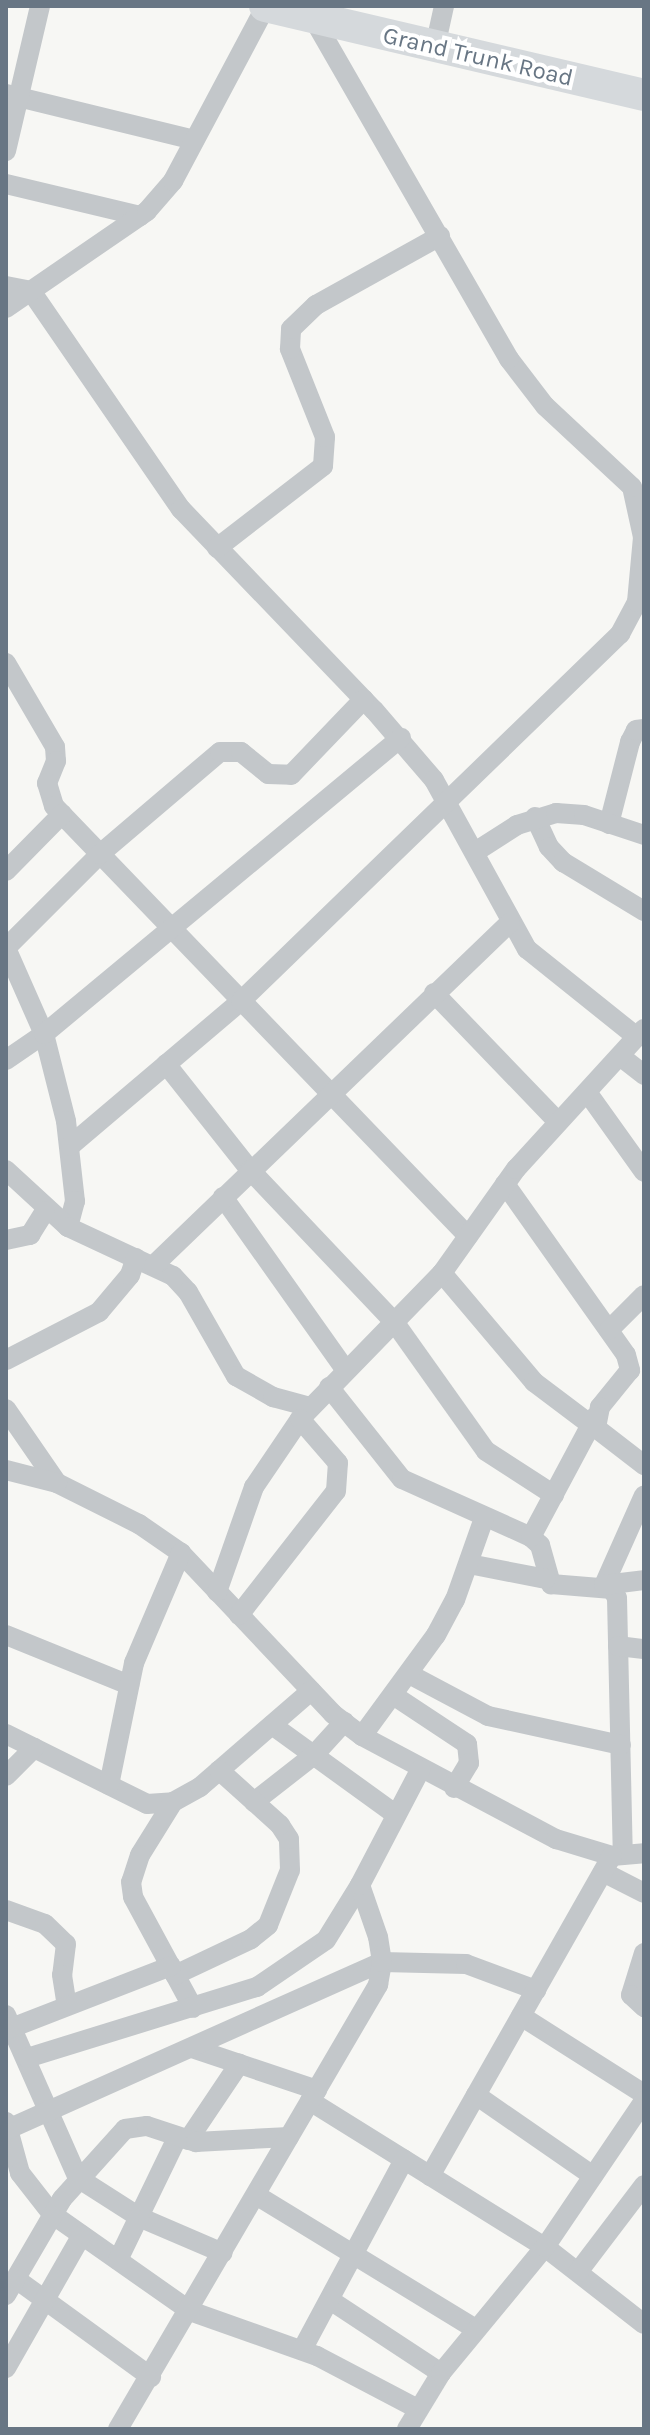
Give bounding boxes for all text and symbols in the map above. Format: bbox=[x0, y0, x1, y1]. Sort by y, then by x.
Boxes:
street label: Grand Trunk Road bbox=[380, 21, 576, 93]

